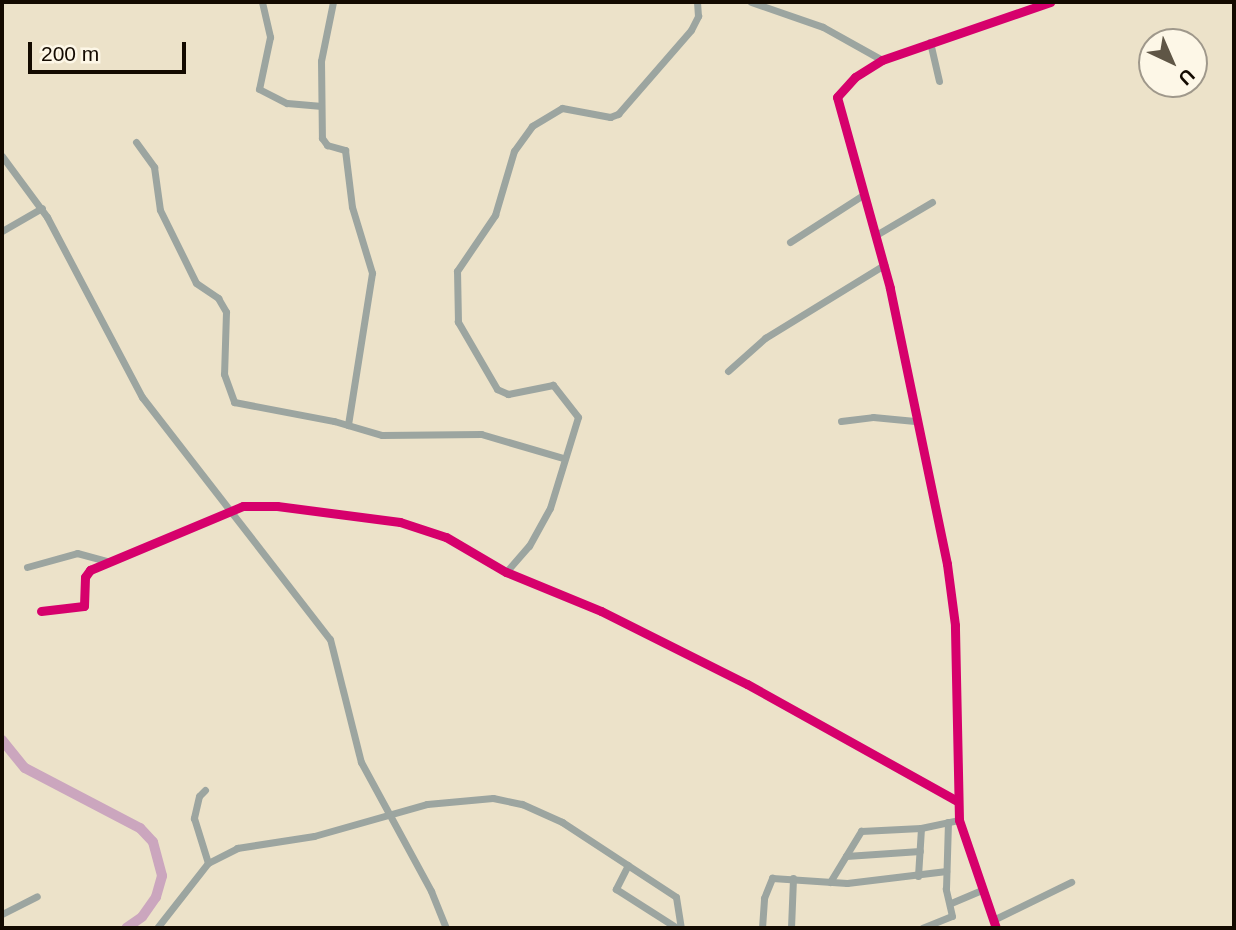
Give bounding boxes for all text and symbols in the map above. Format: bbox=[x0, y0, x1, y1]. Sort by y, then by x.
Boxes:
scale bar bbox=[32, 28, 189, 72]
north arrow bbox=[1138, 28, 1208, 98]
text: 200 m bbox=[41, 42, 99, 65]
text: U bbox=[1174, 65, 1199, 89]

